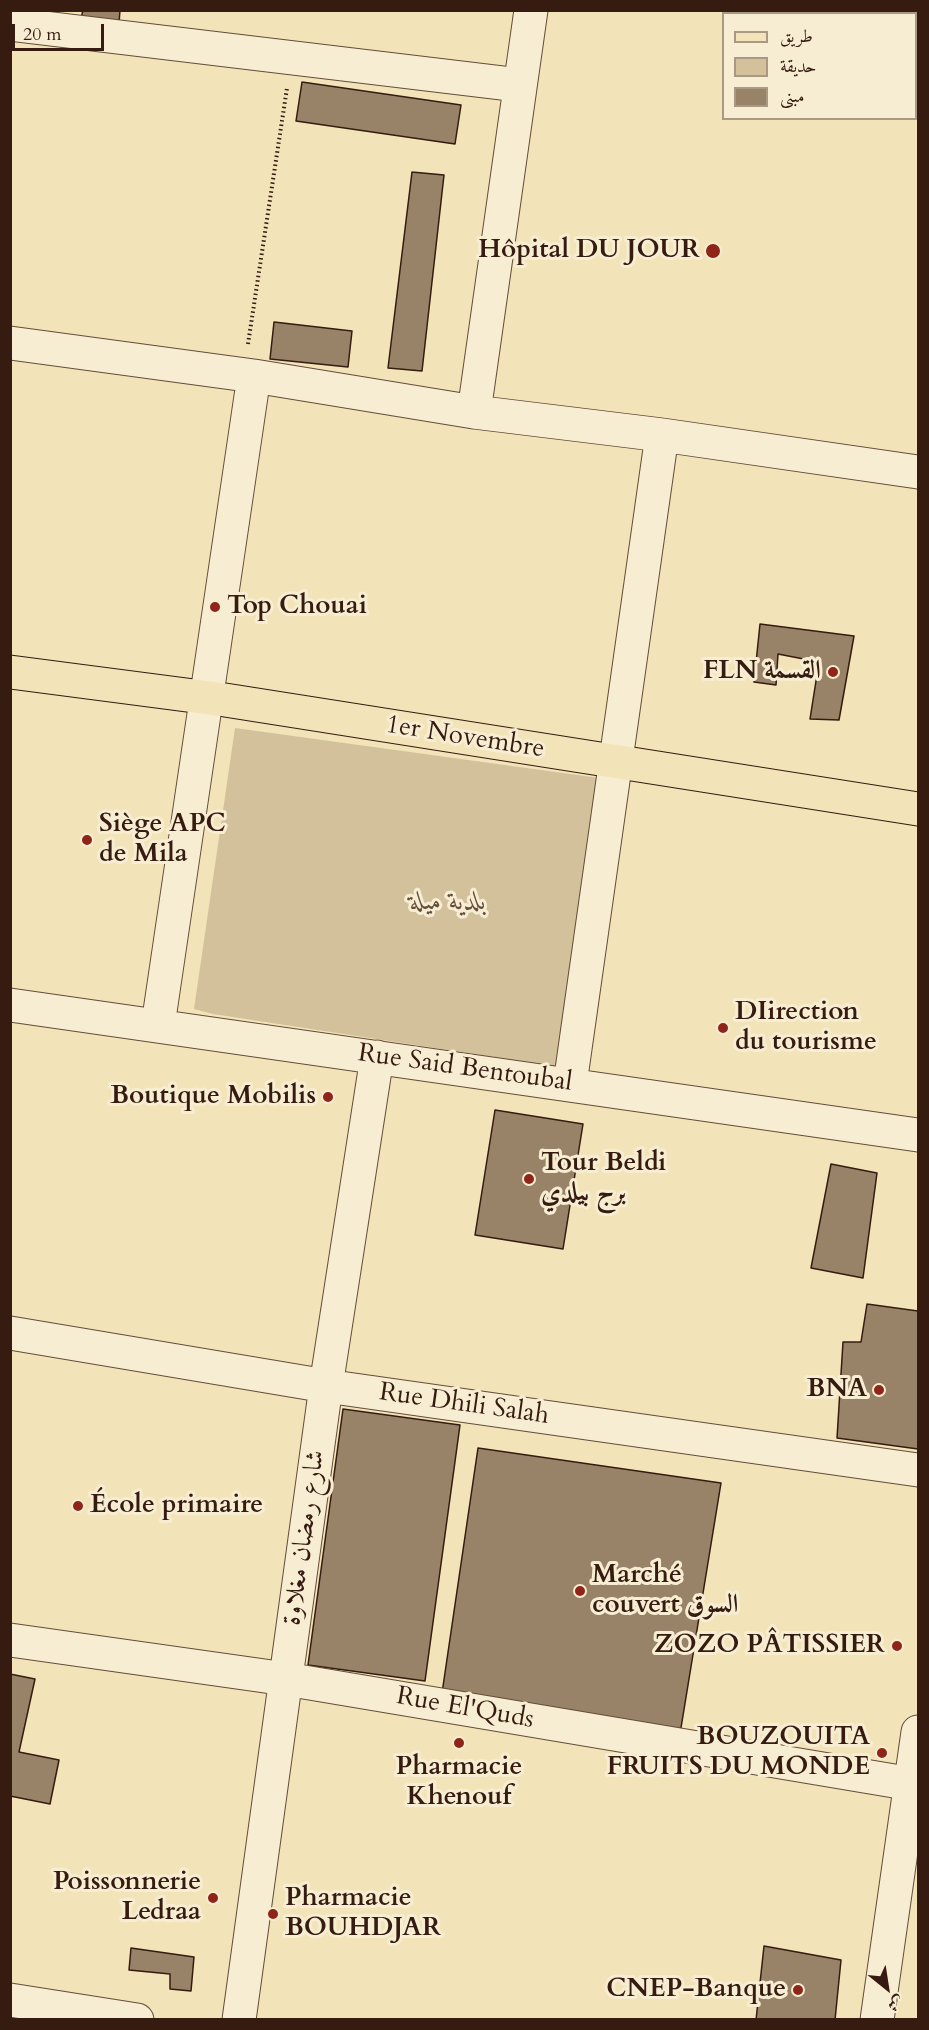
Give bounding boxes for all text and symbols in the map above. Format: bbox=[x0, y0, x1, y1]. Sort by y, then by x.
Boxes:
scale bar bbox=[15, 12, 106, 50]
legend bbox=[722, 12, 917, 120]
text: 20 m bbox=[23, 22, 62, 47]
text: طريق bbox=[780, 24, 813, 49]
text: حديقة bbox=[780, 54, 816, 79]
text: مبنى bbox=[780, 84, 805, 109]
place label: Hôpital DU JOUR bbox=[478, 235, 700, 267]
marker: Hôpital DU JOUR bbox=[704, 242, 722, 260]
place label: Top Chouai bbox=[227, 591, 367, 623]
marker: Top Chouai bbox=[208, 600, 222, 614]
place label: FLN القسمة bbox=[703, 656, 821, 688]
marker: FLN القسمة bbox=[826, 665, 840, 679]
street label: 1er Novembre bbox=[384, 710, 546, 766]
place label: Siège APC de Mila bbox=[99, 809, 226, 870]
marker: Siège APC de Mila bbox=[80, 833, 94, 847]
park label: بلدية ميلة bbox=[410, 887, 486, 919]
place label: DIirection du tourisme bbox=[735, 997, 877, 1058]
marker: DIirection du tourisme bbox=[716, 1021, 730, 1035]
street label: Rue Said Bentoubal bbox=[356, 1039, 574, 1099]
place label: Boutique Mobilis bbox=[110, 1081, 316, 1113]
marker: Boutique Mobilis bbox=[321, 1090, 335, 1104]
place label: Tour Beldi برج بيلدي bbox=[541, 1148, 666, 1210]
marker: Tour Beldi برج بيلدي bbox=[522, 1172, 536, 1186]
place label: BNA bbox=[807, 1374, 867, 1406]
street label: Rue Dhili Salah bbox=[377, 1378, 551, 1432]
marker: BNA bbox=[872, 1383, 886, 1397]
street label: شارع رمضان مغلاوة bbox=[277, 1448, 333, 1628]
place label: École primaire bbox=[90, 1490, 263, 1522]
marker: École primaire bbox=[71, 1499, 85, 1513]
place label: Marché couvert السوق bbox=[592, 1560, 738, 1622]
marker: Marché couvert السوق bbox=[573, 1584, 587, 1598]
place label: ZOZO PÂTISSIER bbox=[654, 1630, 885, 1662]
marker: ZOZO PÂTISSIER bbox=[890, 1639, 904, 1653]
street label: Rue El'Quds bbox=[394, 1682, 536, 1736]
place label: BOUZOUITA FRUITS DU MONDE bbox=[607, 1722, 870, 1784]
marker: Pharmacie Khenouf bbox=[452, 1736, 466, 1750]
marker: BOUZOUITA FRUITS DU MONDE bbox=[875, 1746, 889, 1760]
place label: Pharmacie Khenouf bbox=[396, 1752, 522, 1814]
place label: Poissonnerie Ledraa bbox=[53, 1867, 201, 1928]
place label: Pharmacie BOUHDJAR bbox=[285, 1883, 441, 1944]
marker: Poissonnerie Ledraa bbox=[206, 1891, 220, 1905]
marker: Pharmacie BOUHDJAR bbox=[266, 1907, 280, 1921]
north arrow bbox=[857, 1958, 917, 2018]
place label: CNEP-Banque bbox=[606, 1974, 786, 2006]
marker: CNEP-Banque bbox=[791, 1983, 805, 1997]
text: ش bbox=[884, 1990, 908, 2017]

